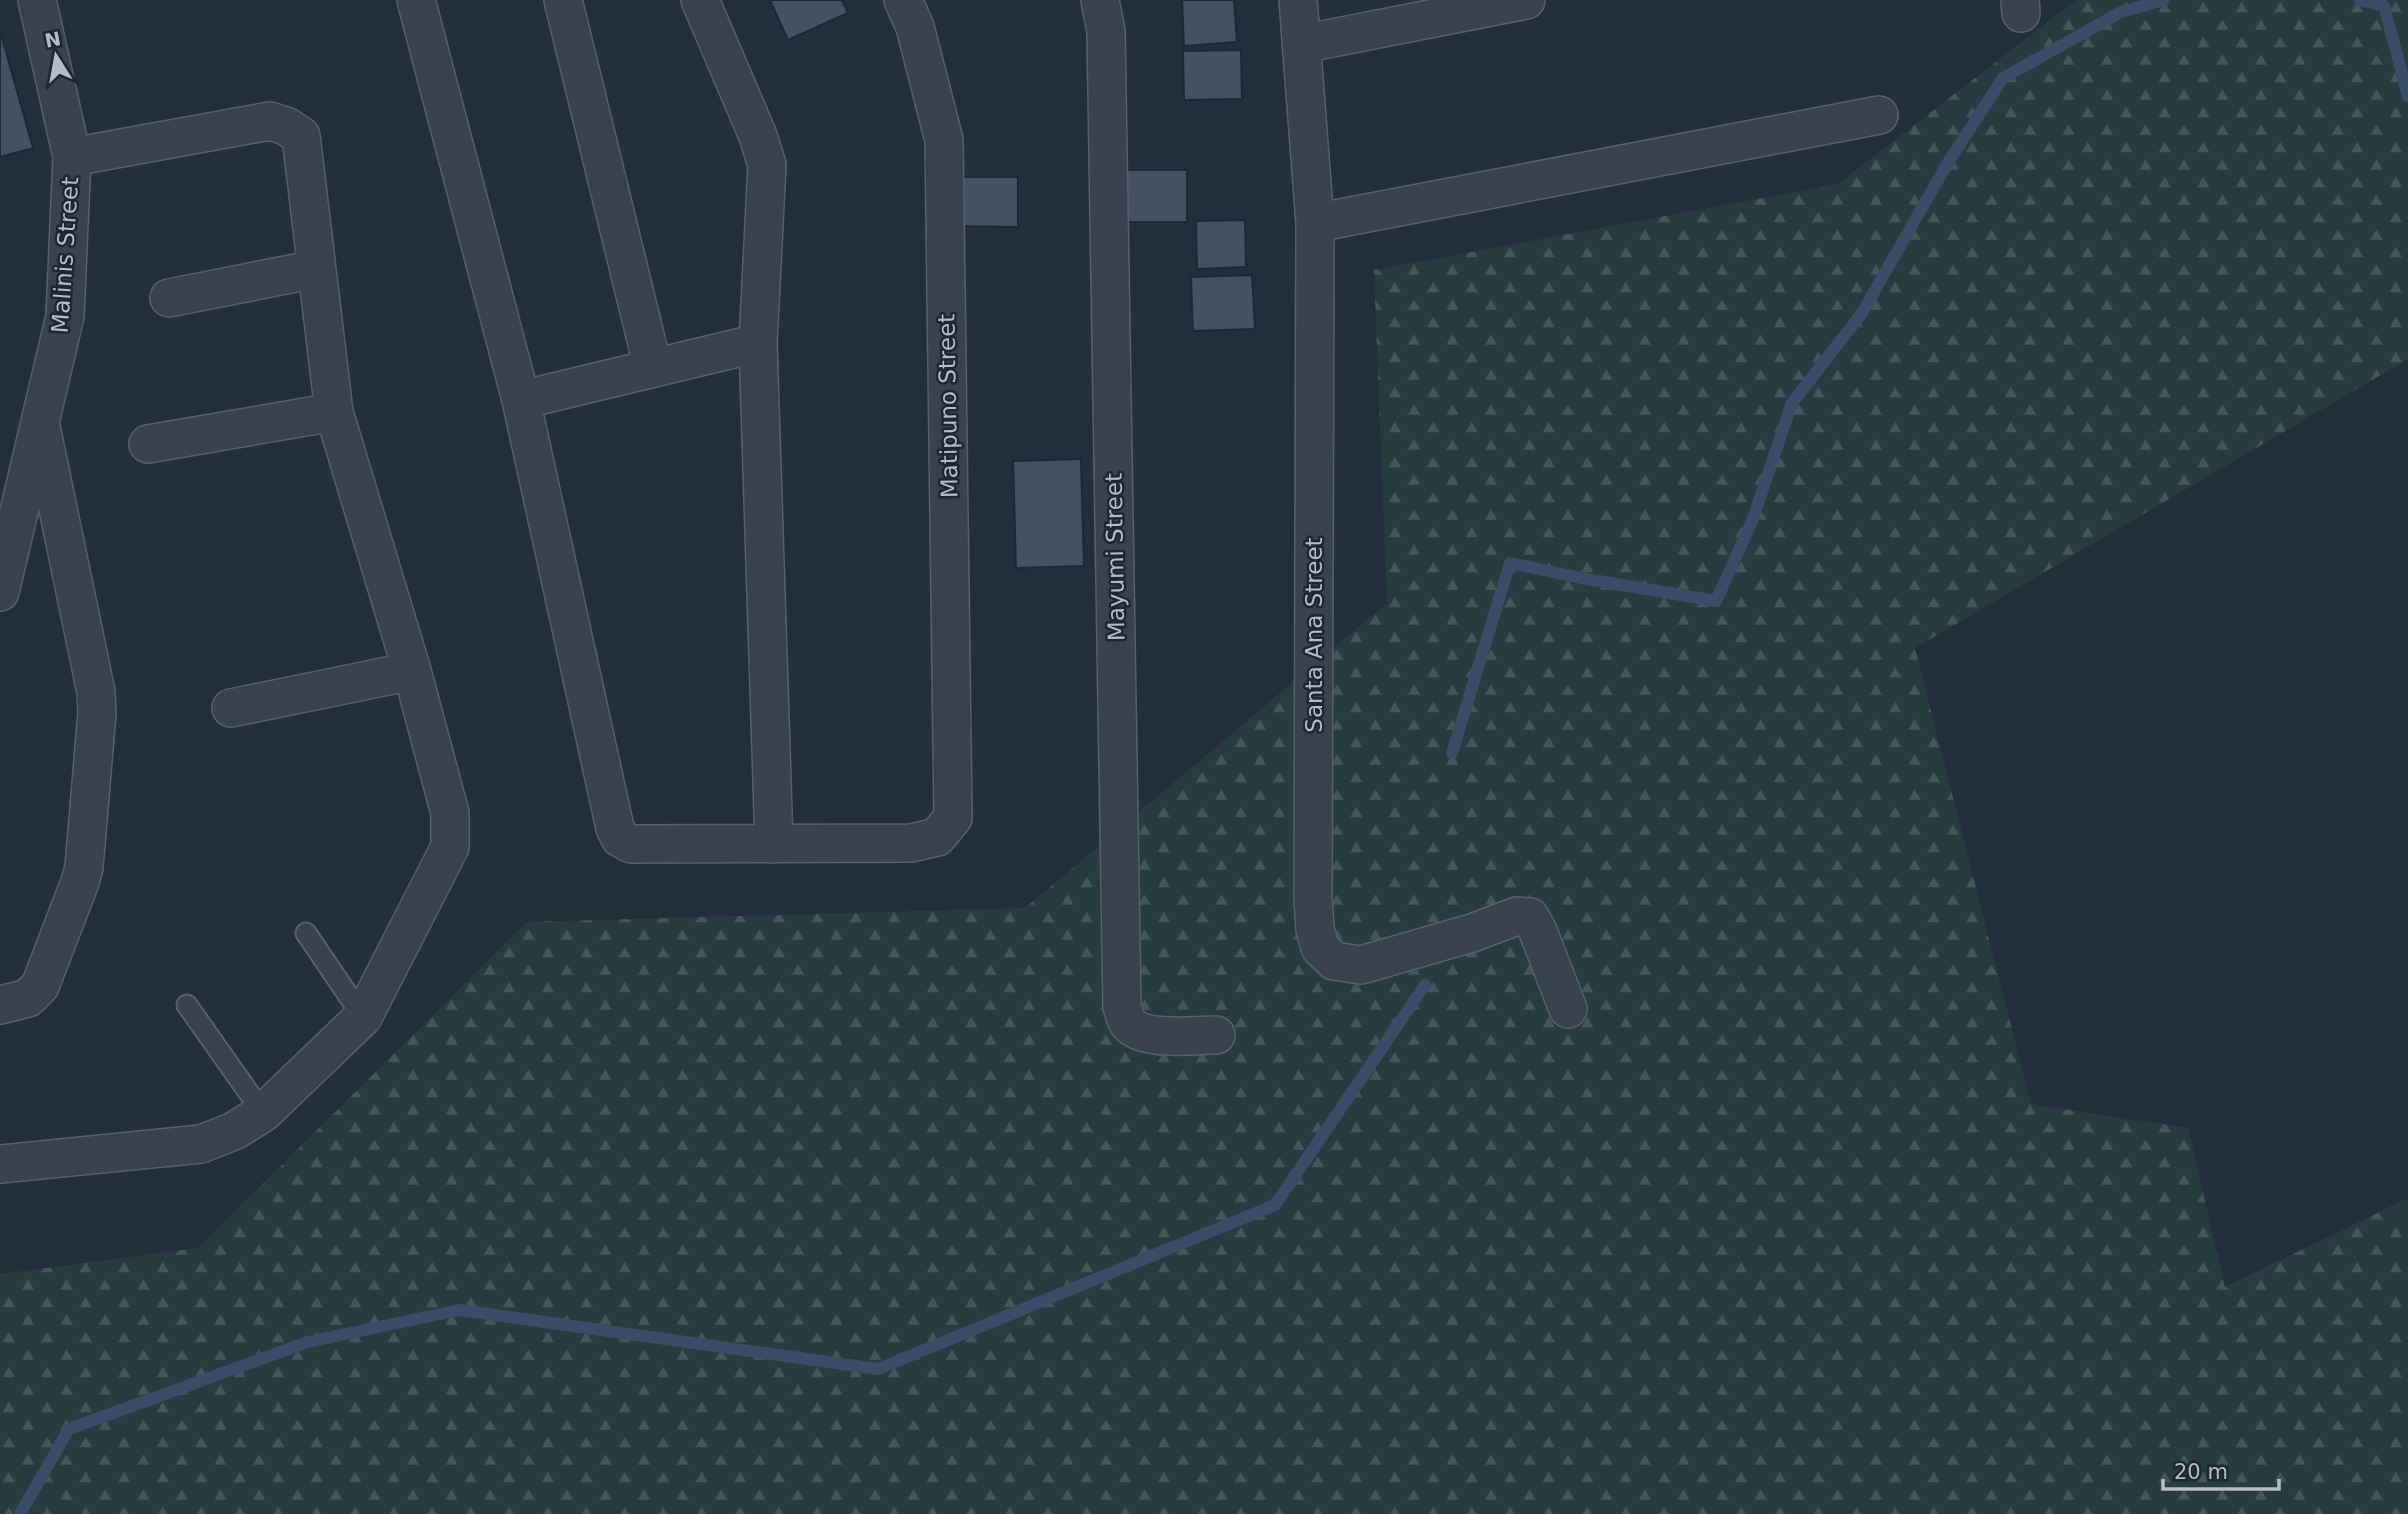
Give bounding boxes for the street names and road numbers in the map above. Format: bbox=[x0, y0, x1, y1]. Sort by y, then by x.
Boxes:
street label: Malinis Street bbox=[47, 176, 83, 334]
street label: Matipuno Street bbox=[933, 314, 963, 498]
street label: Mayumi Street bbox=[1101, 473, 1129, 641]
street label: Santa Ana Street bbox=[1301, 537, 1327, 733]

